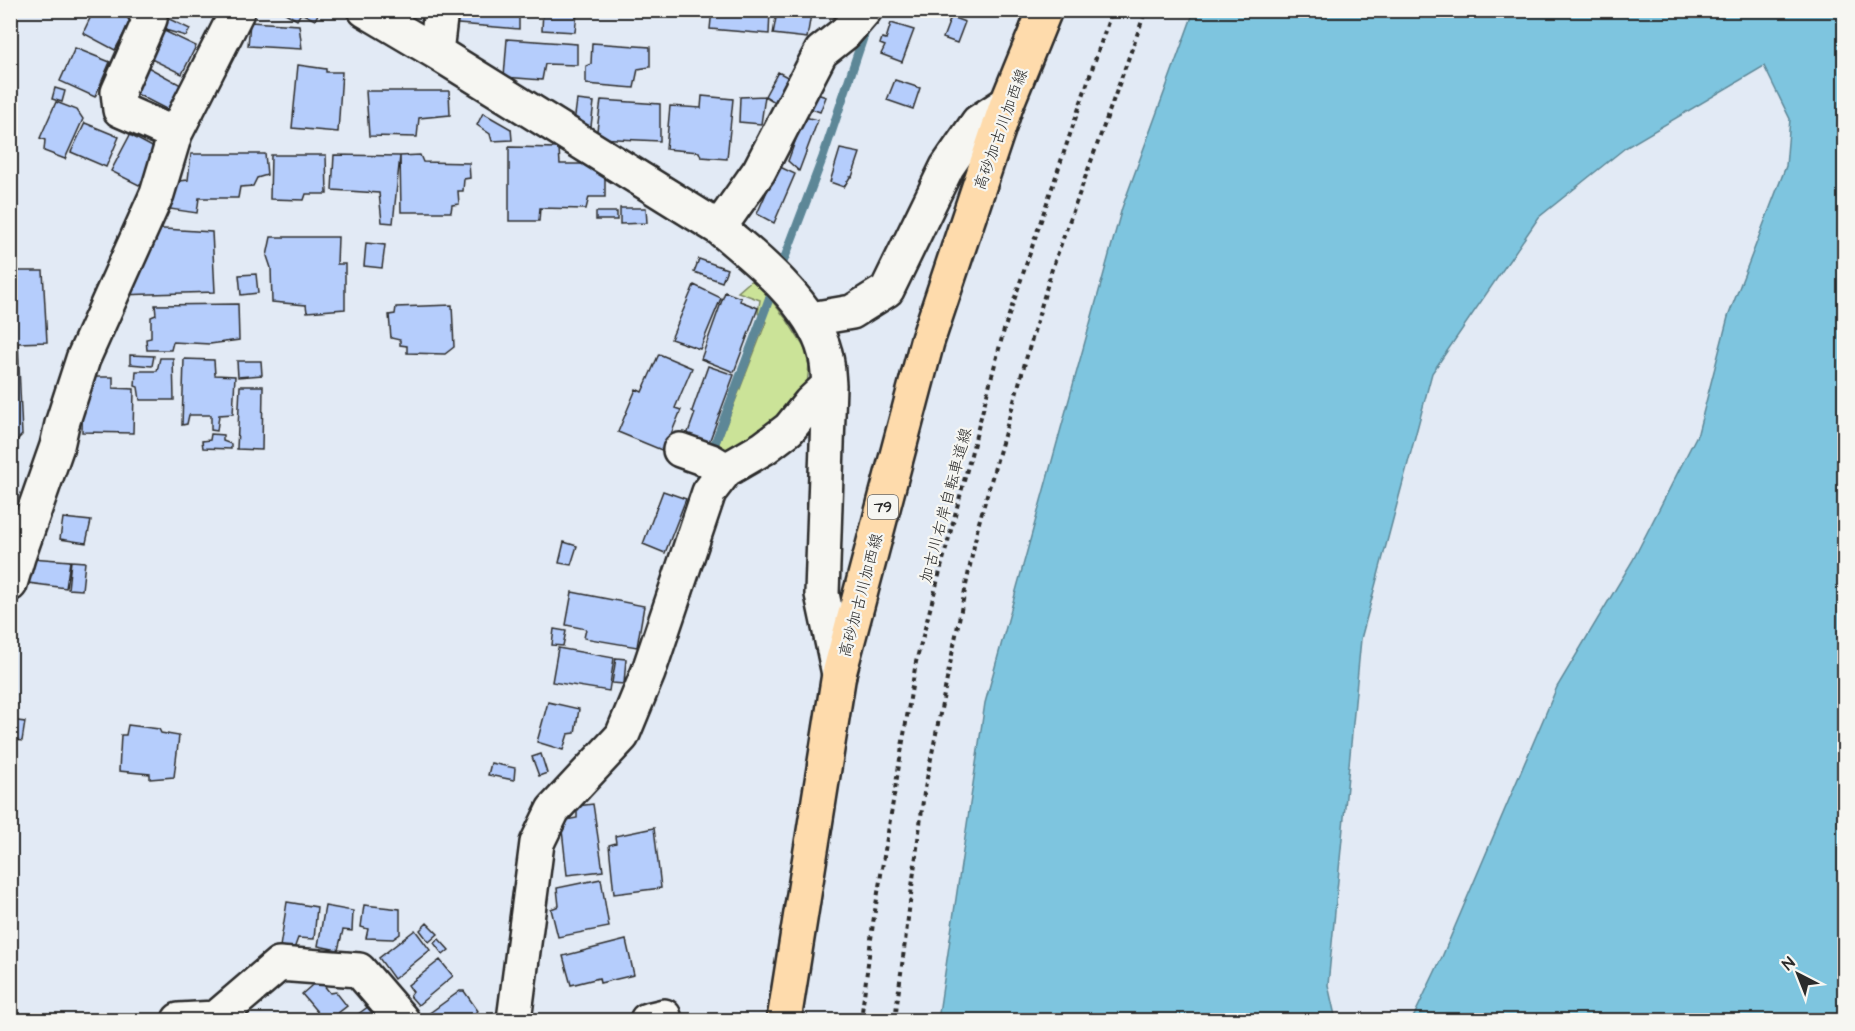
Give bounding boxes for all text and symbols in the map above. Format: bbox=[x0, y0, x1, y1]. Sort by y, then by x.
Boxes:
street label: 高砂加古川加西線 bbox=[969, 65, 1033, 193]
street label: 加古川右岸自転車道線 bbox=[915, 425, 977, 585]
road number: 79 bbox=[868, 495, 898, 519]
street label: 高砂加古川加西線 bbox=[834, 531, 888, 660]
north arrow bbox=[1768, 944, 1828, 1004]
text: N bbox=[1778, 952, 1800, 975]

